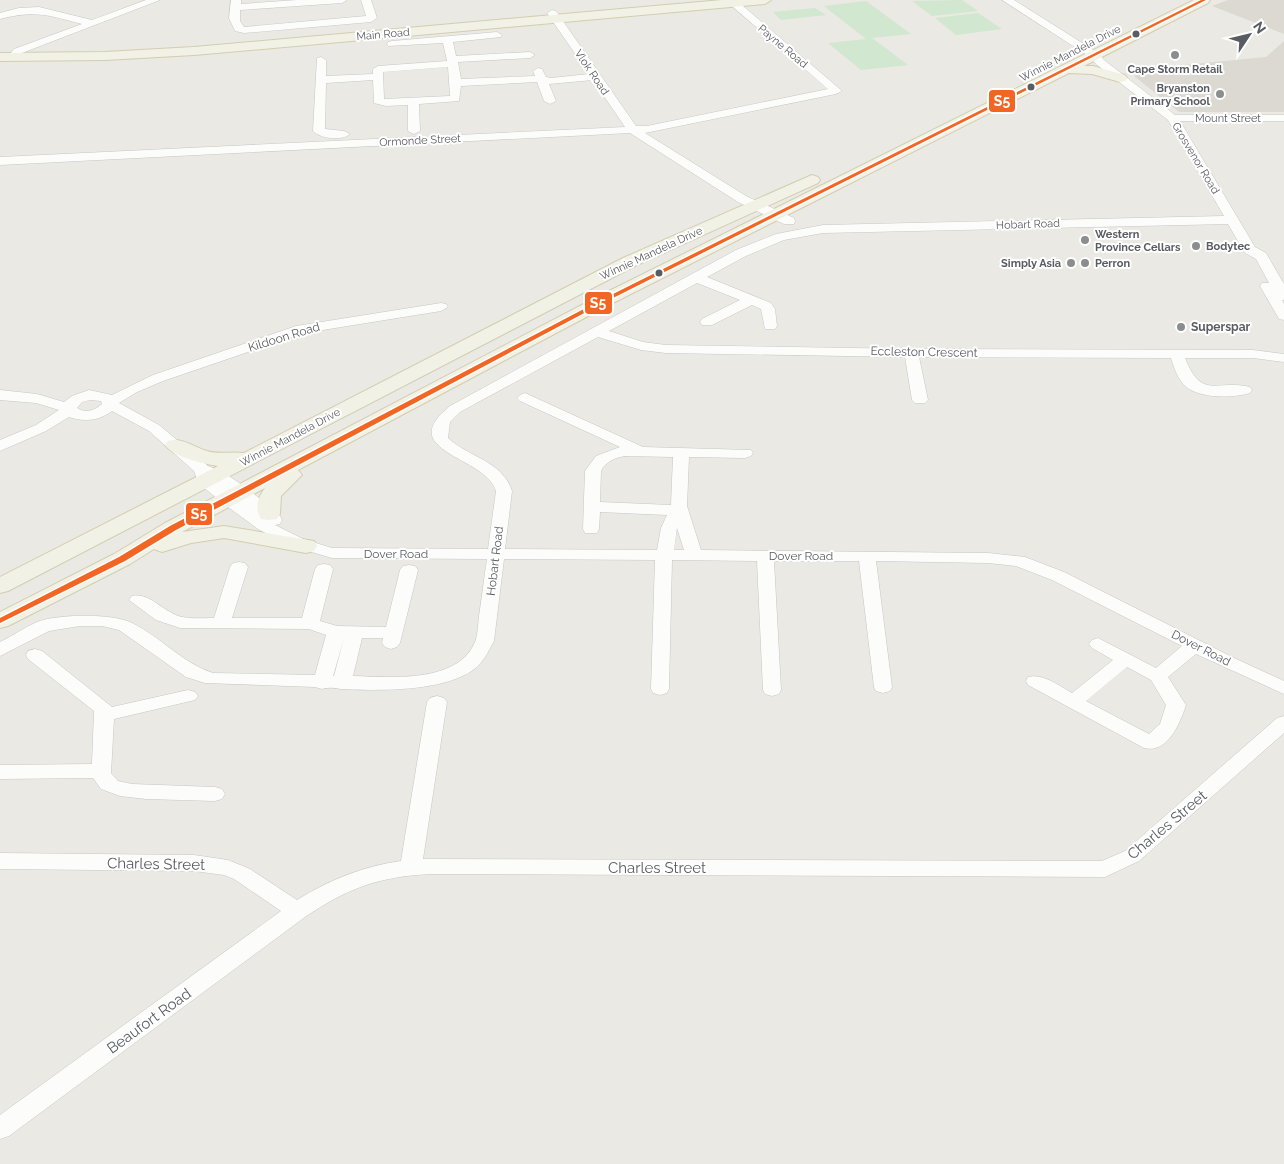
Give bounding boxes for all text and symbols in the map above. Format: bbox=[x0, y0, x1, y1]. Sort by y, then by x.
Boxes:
north arrow bbox=[1224, 10, 1274, 60]
text: N bbox=[1250, 19, 1269, 37]
street label: Payne Road bbox=[755, 22, 810, 71]
street label: Winnie Mandela Drive bbox=[1017, 22, 1123, 85]
street label: Main Road bbox=[356, 26, 410, 43]
unlabelled marker bbox=[1131, 29, 1141, 39]
street label: Vlok Road bbox=[572, 47, 612, 98]
marker: Cape Storm Retail bbox=[1169, 49, 1181, 61]
place label: Cape Storm Retail bbox=[1127, 63, 1223, 76]
unlabelled marker bbox=[1026, 82, 1036, 92]
place label: Bryanston Primary School bbox=[1130, 82, 1210, 108]
marker: Bryanston Primary School bbox=[1214, 88, 1226, 100]
line badge: S5 bbox=[988, 89, 1016, 113]
text: S5 bbox=[994, 93, 1010, 109]
street label: Mount Street bbox=[1195, 112, 1261, 125]
street label: Grosvenor Road bbox=[1169, 120, 1222, 197]
street label: Ormonde Street bbox=[379, 132, 461, 149]
street label: Hobart Road bbox=[996, 217, 1060, 232]
street label: Winnie Mandela Drive bbox=[598, 224, 705, 283]
place label: Western Province Cellars bbox=[1095, 228, 1181, 254]
marker: Western Province Cellars bbox=[1079, 234, 1091, 246]
marker: Bodytec bbox=[1190, 240, 1202, 252]
place label: Bodytec bbox=[1206, 240, 1250, 253]
place label: Simply Asia bbox=[1001, 257, 1061, 270]
marker: Simply Asia bbox=[1065, 257, 1077, 269]
marker: Perron bbox=[1079, 257, 1091, 269]
place label: Perron bbox=[1095, 257, 1130, 270]
unlabelled marker bbox=[654, 268, 664, 278]
line badge: S5 bbox=[584, 291, 613, 315]
text: S5 bbox=[590, 295, 606, 311]
street label: Kildoon Road bbox=[246, 319, 322, 355]
place label: Superspar bbox=[1191, 320, 1251, 334]
marker: Superspar bbox=[1175, 321, 1187, 333]
street label: Eccleston Crescent bbox=[870, 344, 978, 360]
street label: Winnie Mandela Drive bbox=[238, 405, 343, 469]
line badge: S5 bbox=[185, 502, 213, 526]
text: S5 bbox=[191, 506, 207, 522]
street label: Hobart Road bbox=[484, 525, 506, 597]
street label: Dover Road bbox=[364, 547, 428, 561]
street label: Dover Road bbox=[769, 549, 833, 563]
street label: Dover Road bbox=[1169, 627, 1233, 669]
street label: Charles Street bbox=[1124, 787, 1210, 863]
street label: Charles Street bbox=[107, 854, 205, 874]
street label: Charles Street bbox=[608, 859, 706, 877]
street label: Beaufort Road bbox=[103, 984, 195, 1058]

